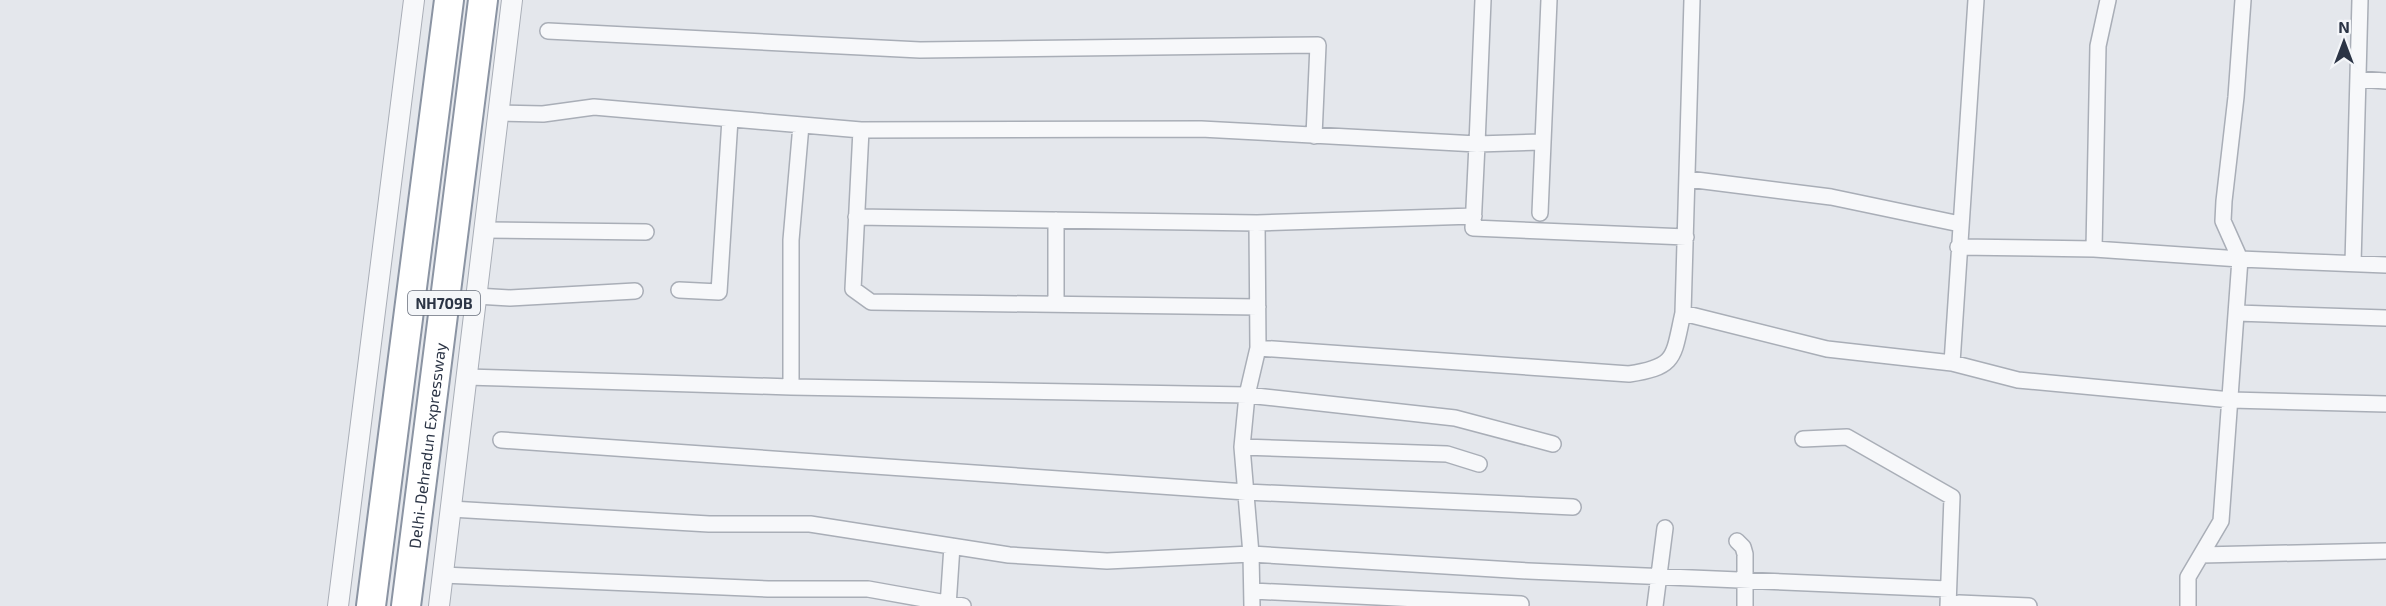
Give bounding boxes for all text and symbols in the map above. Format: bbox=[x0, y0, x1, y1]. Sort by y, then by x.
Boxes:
north arrow bbox=[2314, 12, 2374, 72]
text: N bbox=[2338, 17, 2350, 36]
road number: NH709B bbox=[408, 291, 480, 315]
street label: Delhi-Dehradun Expressway bbox=[404, 341, 449, 549]

